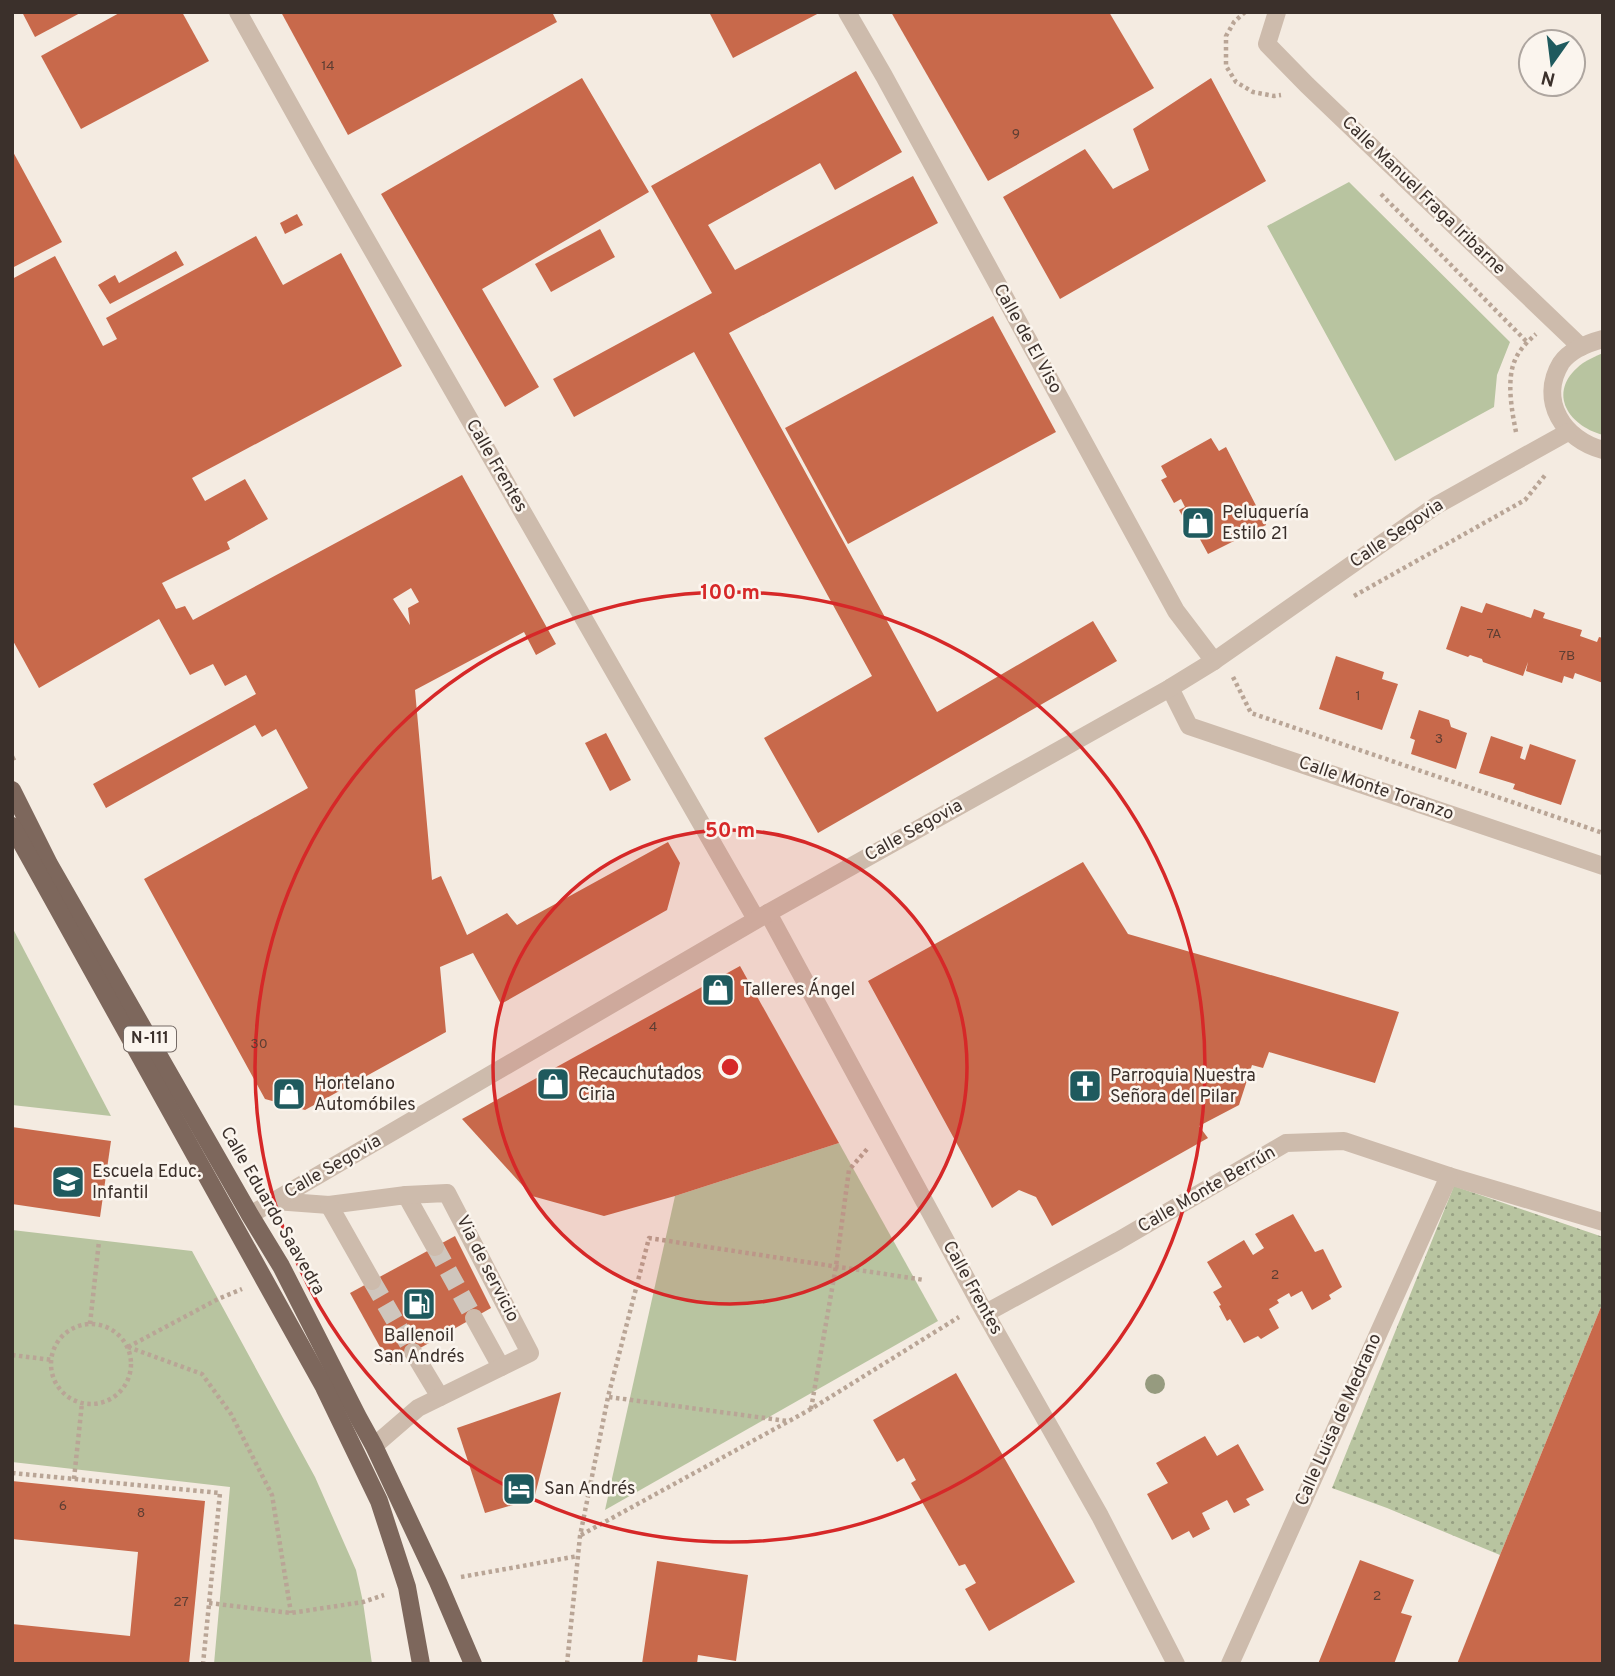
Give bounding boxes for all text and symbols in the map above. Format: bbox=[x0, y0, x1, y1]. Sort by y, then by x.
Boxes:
north arrow bbox=[1517, 28, 1587, 98]
house number: 14 bbox=[321, 58, 335, 75]
text: N bbox=[1539, 64, 1558, 91]
street label: Calle Manuel Fraga Iribarne bbox=[1336, 111, 1510, 281]
house number: 9 bbox=[1012, 126, 1020, 143]
street label: Calle de El Viso bbox=[987, 280, 1067, 398]
street label: Calle Frentes bbox=[460, 415, 532, 517]
street label: Calle Segovia bbox=[1346, 494, 1448, 574]
place label: Peluquería Estilo 21 bbox=[1222, 502, 1309, 546]
shop icon: Peluquería Estilo 21 bbox=[1179, 504, 1217, 542]
text: 100 m bbox=[700, 580, 760, 607]
house number: 7A bbox=[1486, 626, 1502, 643]
house number: 7B bbox=[1559, 648, 1575, 665]
house number: 1 bbox=[1355, 688, 1361, 705]
house number: 3 bbox=[1435, 731, 1443, 748]
street label: Calle Monte Toranzo bbox=[1295, 752, 1457, 826]
street label: Calle Segovia bbox=[861, 795, 967, 867]
text: 50 m bbox=[705, 818, 755, 845]
shop icon: Talleres Ángel bbox=[699, 971, 737, 1009]
place label: Talleres Ángel bbox=[742, 977, 855, 1002]
house number: 4 bbox=[649, 1019, 657, 1036]
road number: N-111 bbox=[124, 1026, 176, 1051]
house number: 30 bbox=[250, 1036, 268, 1053]
centre of rings bbox=[718, 1055, 742, 1079]
place label: Recauchutados Ciria bbox=[578, 1063, 702, 1107]
shop icon: Recauchutados Ciria bbox=[534, 1065, 572, 1103]
place label: Parroquia Nuestra Señora del Pilar bbox=[1110, 1065, 1256, 1109]
church icon: Parroquia Nuestra Señora del Pilar bbox=[1066, 1067, 1104, 1105]
place label: Hortelano Automóbiles bbox=[314, 1073, 416, 1117]
shop icon: Hortelano Automóbiles bbox=[270, 1075, 308, 1113]
street label: Calle Eduardo Saavedra bbox=[214, 1123, 330, 1299]
street label: Calle Segovia bbox=[280, 1130, 386, 1204]
street label: Calle Monte Berrún bbox=[1134, 1141, 1280, 1239]
place label: Escuela Educ. Infantil bbox=[92, 1161, 201, 1205]
school or university icon: Escuela Educ. Infantil bbox=[49, 1163, 87, 1201]
street label: Via de servicio bbox=[450, 1212, 524, 1326]
street label: Calle Frentes bbox=[937, 1237, 1007, 1339]
house number: 2 bbox=[1271, 1267, 1279, 1284]
fuel station icon: Ballenoil San Andrés bbox=[400, 1285, 438, 1323]
place label: Ballenoil San Andrés bbox=[373, 1325, 465, 1369]
street label: Calle Luisa de Medrano bbox=[1291, 1330, 1387, 1510]
hotel icon: San Andrés bbox=[500, 1470, 538, 1508]
place label: San Andrés bbox=[544, 1478, 636, 1501]
house number: 6 bbox=[59, 1498, 67, 1515]
house number: 8 bbox=[137, 1505, 145, 1522]
house number: 2 bbox=[1373, 1588, 1381, 1605]
house number: 27 bbox=[173, 1594, 189, 1611]

